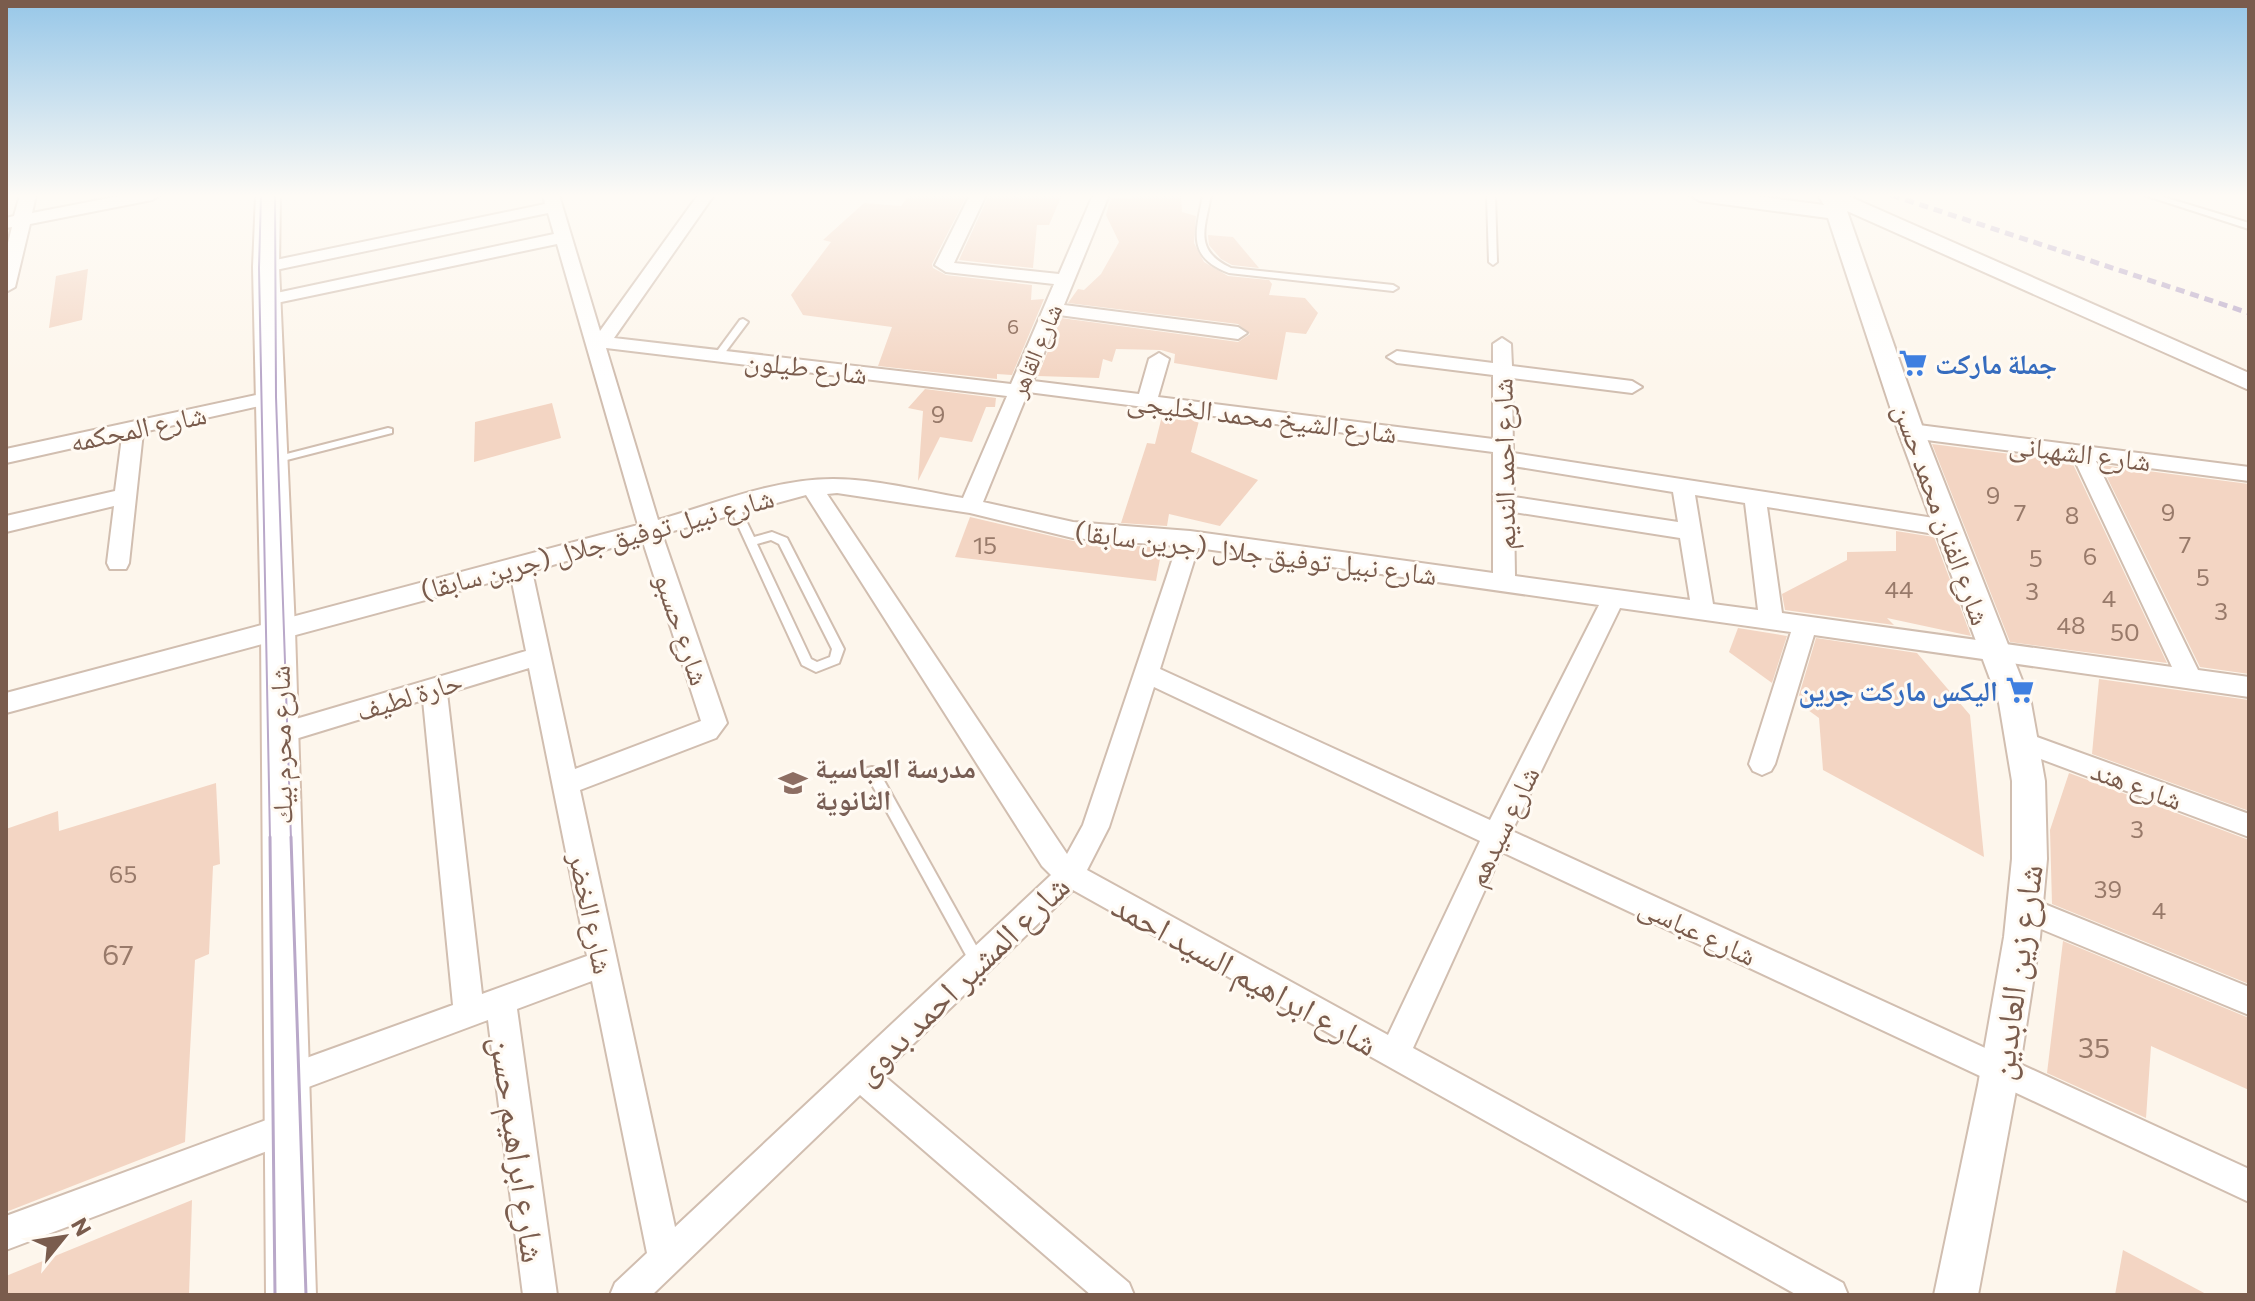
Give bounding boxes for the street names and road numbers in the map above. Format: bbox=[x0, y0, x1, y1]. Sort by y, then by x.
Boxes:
street label: شارع القاهر bbox=[1002, 299, 1069, 403]
street label: شارع طيلون bbox=[742, 342, 869, 392]
street label: شارع احمد النديم bbox=[1485, 378, 1524, 550]
street label: شارع الشيخ محمد الخليجى bbox=[1125, 383, 1399, 451]
street label: شارع المحكمه bbox=[67, 396, 210, 460]
street label: شارع الفنان محمد حسن bbox=[1885, 399, 1999, 630]
street label: شارع الشهبانى bbox=[2007, 426, 2153, 480]
street label: شارع نبيل توفيق جلال (جرين سابقا) bbox=[417, 479, 778, 609]
street label: شارع نبيل توفيق جلال (جرين سابقا) bbox=[1073, 513, 1439, 593]
street label: شارع حسبو bbox=[646, 569, 718, 690]
street label: حارة لطيف bbox=[352, 663, 466, 728]
street label: شارع محرم بيك bbox=[262, 665, 301, 825]
street label: شارع هند bbox=[2086, 752, 2187, 818]
street label: شارع سيدهم bbox=[1458, 760, 1548, 893]
street label: شارع الخضر bbox=[560, 848, 621, 977]
street label: شارع زين العابدين bbox=[1978, 861, 2053, 1083]
street label: شارع المشير احمد بدوى bbox=[843, 864, 1079, 1094]
street label: شارع ابراهيم السيد احمد bbox=[1104, 883, 1386, 1067]
street label: شارع عباسى bbox=[1633, 888, 1762, 974]
street label: شارع ابراهيم حسن bbox=[479, 1033, 557, 1266]

